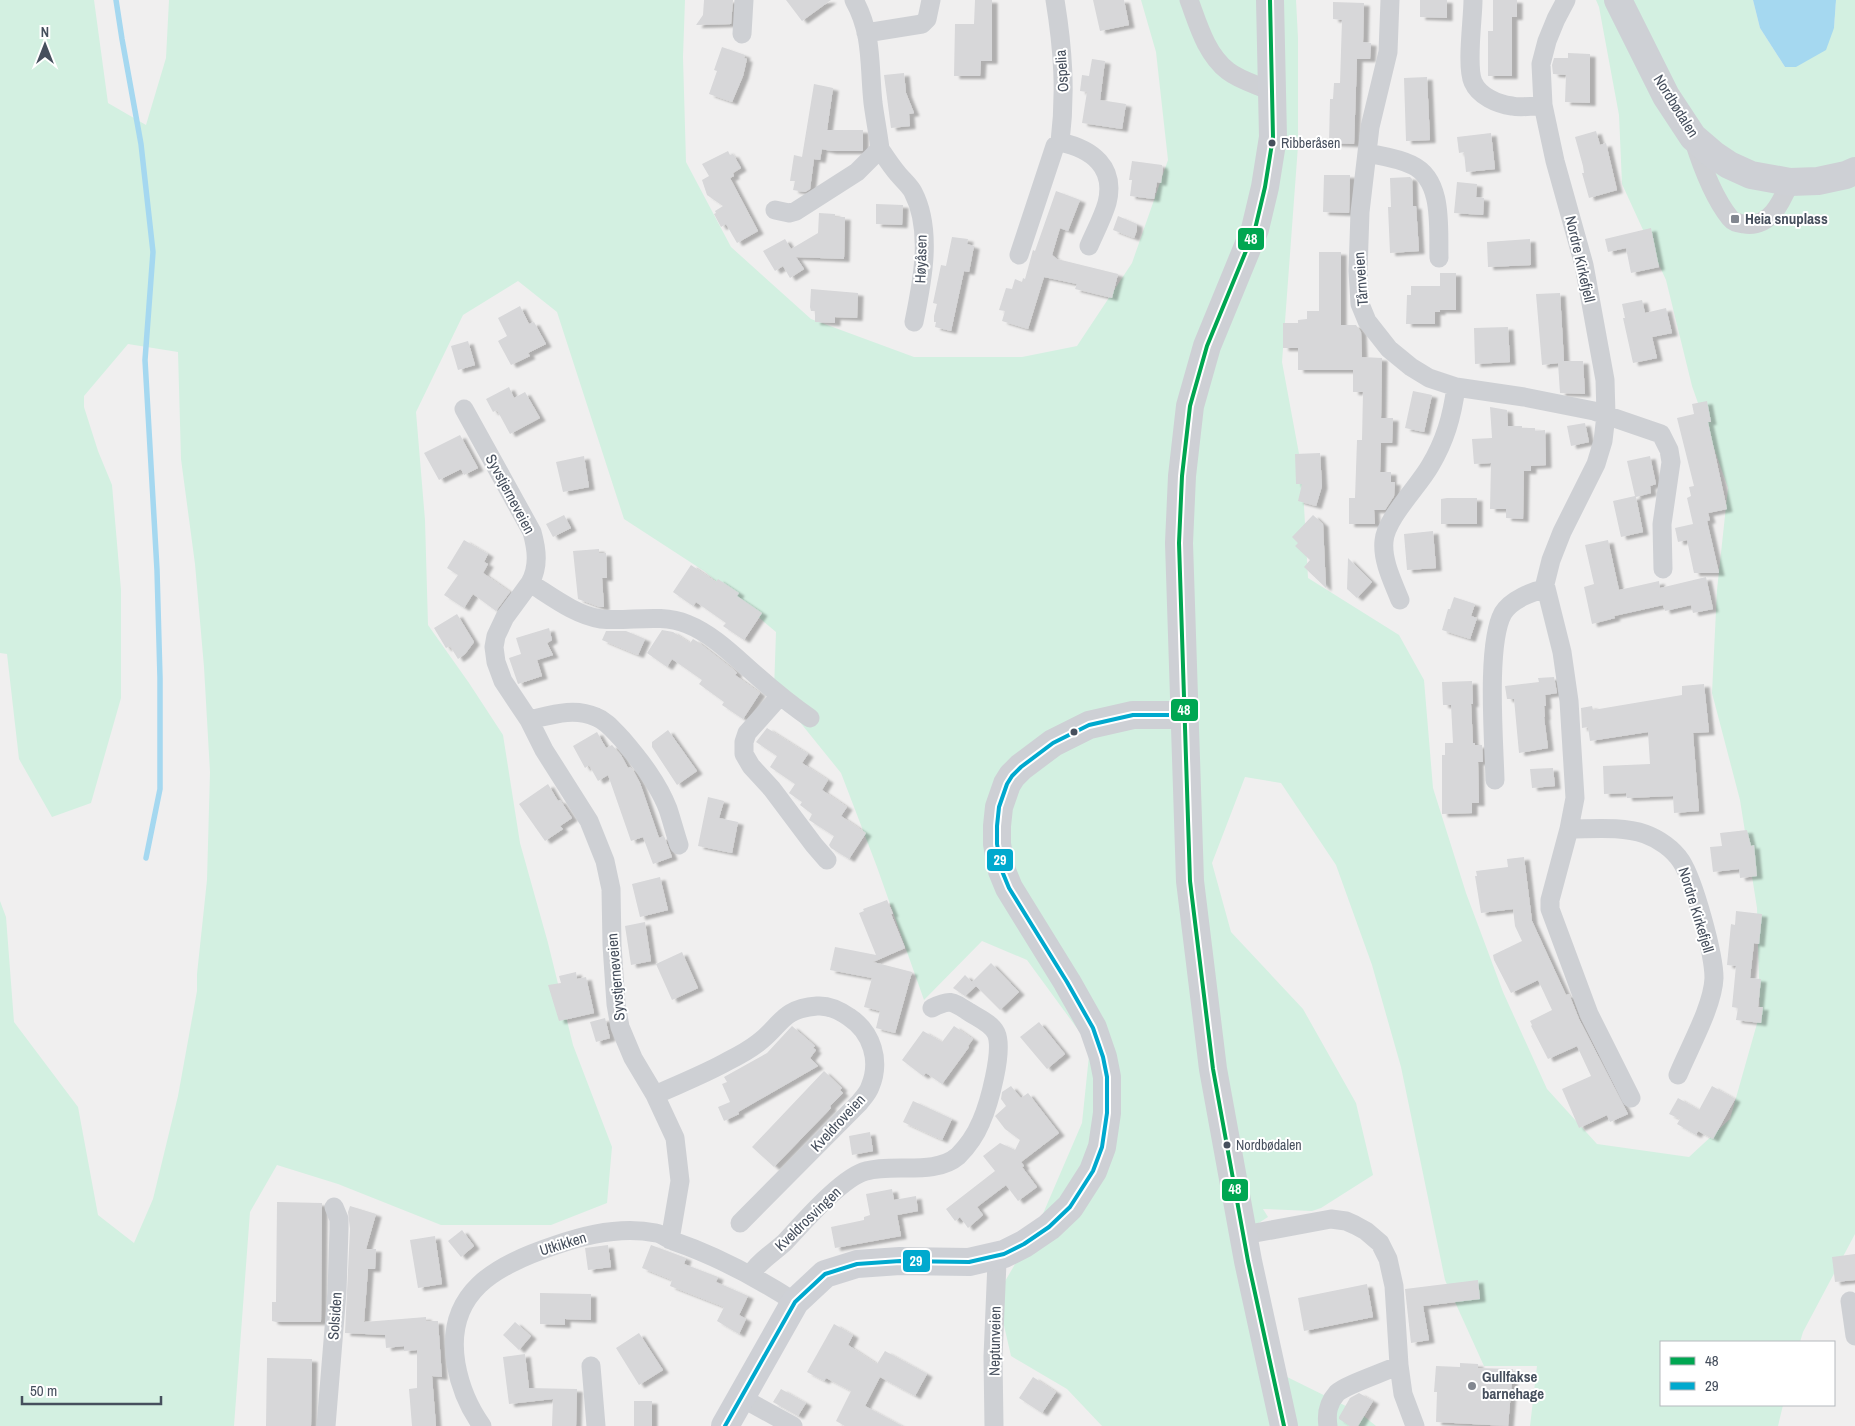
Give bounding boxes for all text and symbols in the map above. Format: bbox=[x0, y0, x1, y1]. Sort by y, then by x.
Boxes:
north arrow bbox=[20, 20, 70, 70]
text: N bbox=[41, 23, 49, 41]
street label: Ospelia bbox=[1050, 49, 1073, 93]
street label: Nordbødalen bbox=[1649, 70, 1704, 141]
place label: Ribberåsen bbox=[1281, 134, 1340, 152]
marker: Ribberåsen bbox=[1267, 138, 1277, 148]
place label: Heia snuplass bbox=[1745, 208, 1828, 229]
marker: Heia snuplass bbox=[1729, 213, 1741, 225]
street label: Nordre Kirkefjell bbox=[1560, 214, 1601, 304]
line badge: 48 bbox=[1237, 227, 1265, 251]
text: 48 bbox=[1245, 230, 1257, 248]
street label: Høyåsen bbox=[909, 234, 932, 284]
street label: Tårnveien bbox=[1348, 251, 1373, 307]
street label: Syvstjerneveien bbox=[481, 450, 540, 537]
line badge: 48 bbox=[1170, 698, 1199, 722]
text: 48 bbox=[1178, 701, 1190, 719]
unlabelled marker bbox=[1069, 727, 1079, 737]
line badge: 29 bbox=[986, 848, 1014, 872]
text: 29 bbox=[994, 851, 1006, 869]
street label: Nordre Kirkefjell bbox=[1674, 865, 1719, 955]
street label: Syvstjerneveien bbox=[601, 933, 630, 1022]
street label: Kveldroveien bbox=[805, 1089, 870, 1156]
place label: Nordbødalen bbox=[1236, 1136, 1302, 1154]
marker: Nordbødalen bbox=[1222, 1140, 1232, 1150]
line badge: 48 bbox=[1221, 1178, 1249, 1202]
text: 48 bbox=[1229, 1180, 1241, 1198]
street label: Kveldrosvingen bbox=[770, 1182, 845, 1256]
street label: Utkikken bbox=[537, 1226, 589, 1261]
line badge: 29 bbox=[902, 1249, 931, 1273]
text: 29 bbox=[910, 1252, 922, 1270]
street label: Solsiden bbox=[322, 1291, 347, 1341]
street label: Neptunveien bbox=[983, 1306, 1006, 1376]
legend bbox=[1660, 1341, 1835, 1406]
text: 48 bbox=[1705, 1350, 1719, 1371]
place label: Gullfakse barnehage bbox=[1482, 1366, 1544, 1404]
scale bar bbox=[22, 1374, 161, 1406]
text: 29 bbox=[1705, 1375, 1719, 1396]
text: 50 m bbox=[30, 1380, 57, 1401]
marker: Gullfakse barnehage bbox=[1466, 1380, 1478, 1392]

